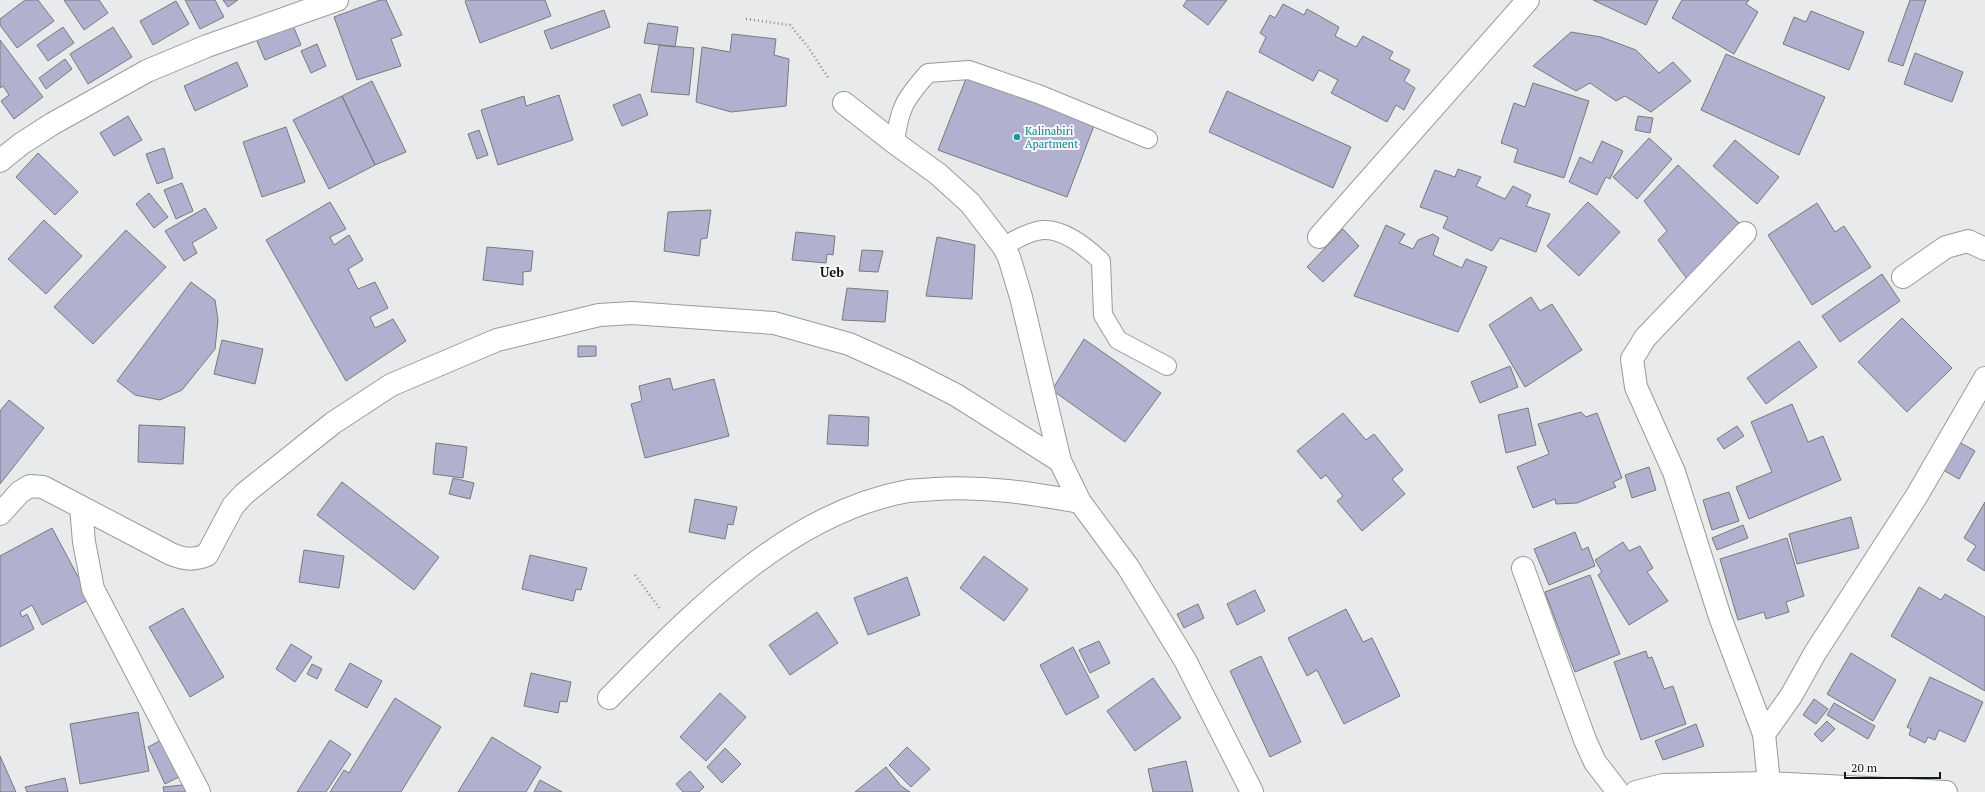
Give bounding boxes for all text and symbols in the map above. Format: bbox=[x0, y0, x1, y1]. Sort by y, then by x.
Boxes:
place label: Kalinabiri Apartment bbox=[1025, 124, 1078, 151]
marker: Kalinabiri Apartment bbox=[1012, 132, 1022, 142]
district label: Ueb bbox=[820, 263, 844, 281]
scale bar bbox=[1845, 754, 1940, 780]
text: 20 m bbox=[1851, 760, 1878, 775]

